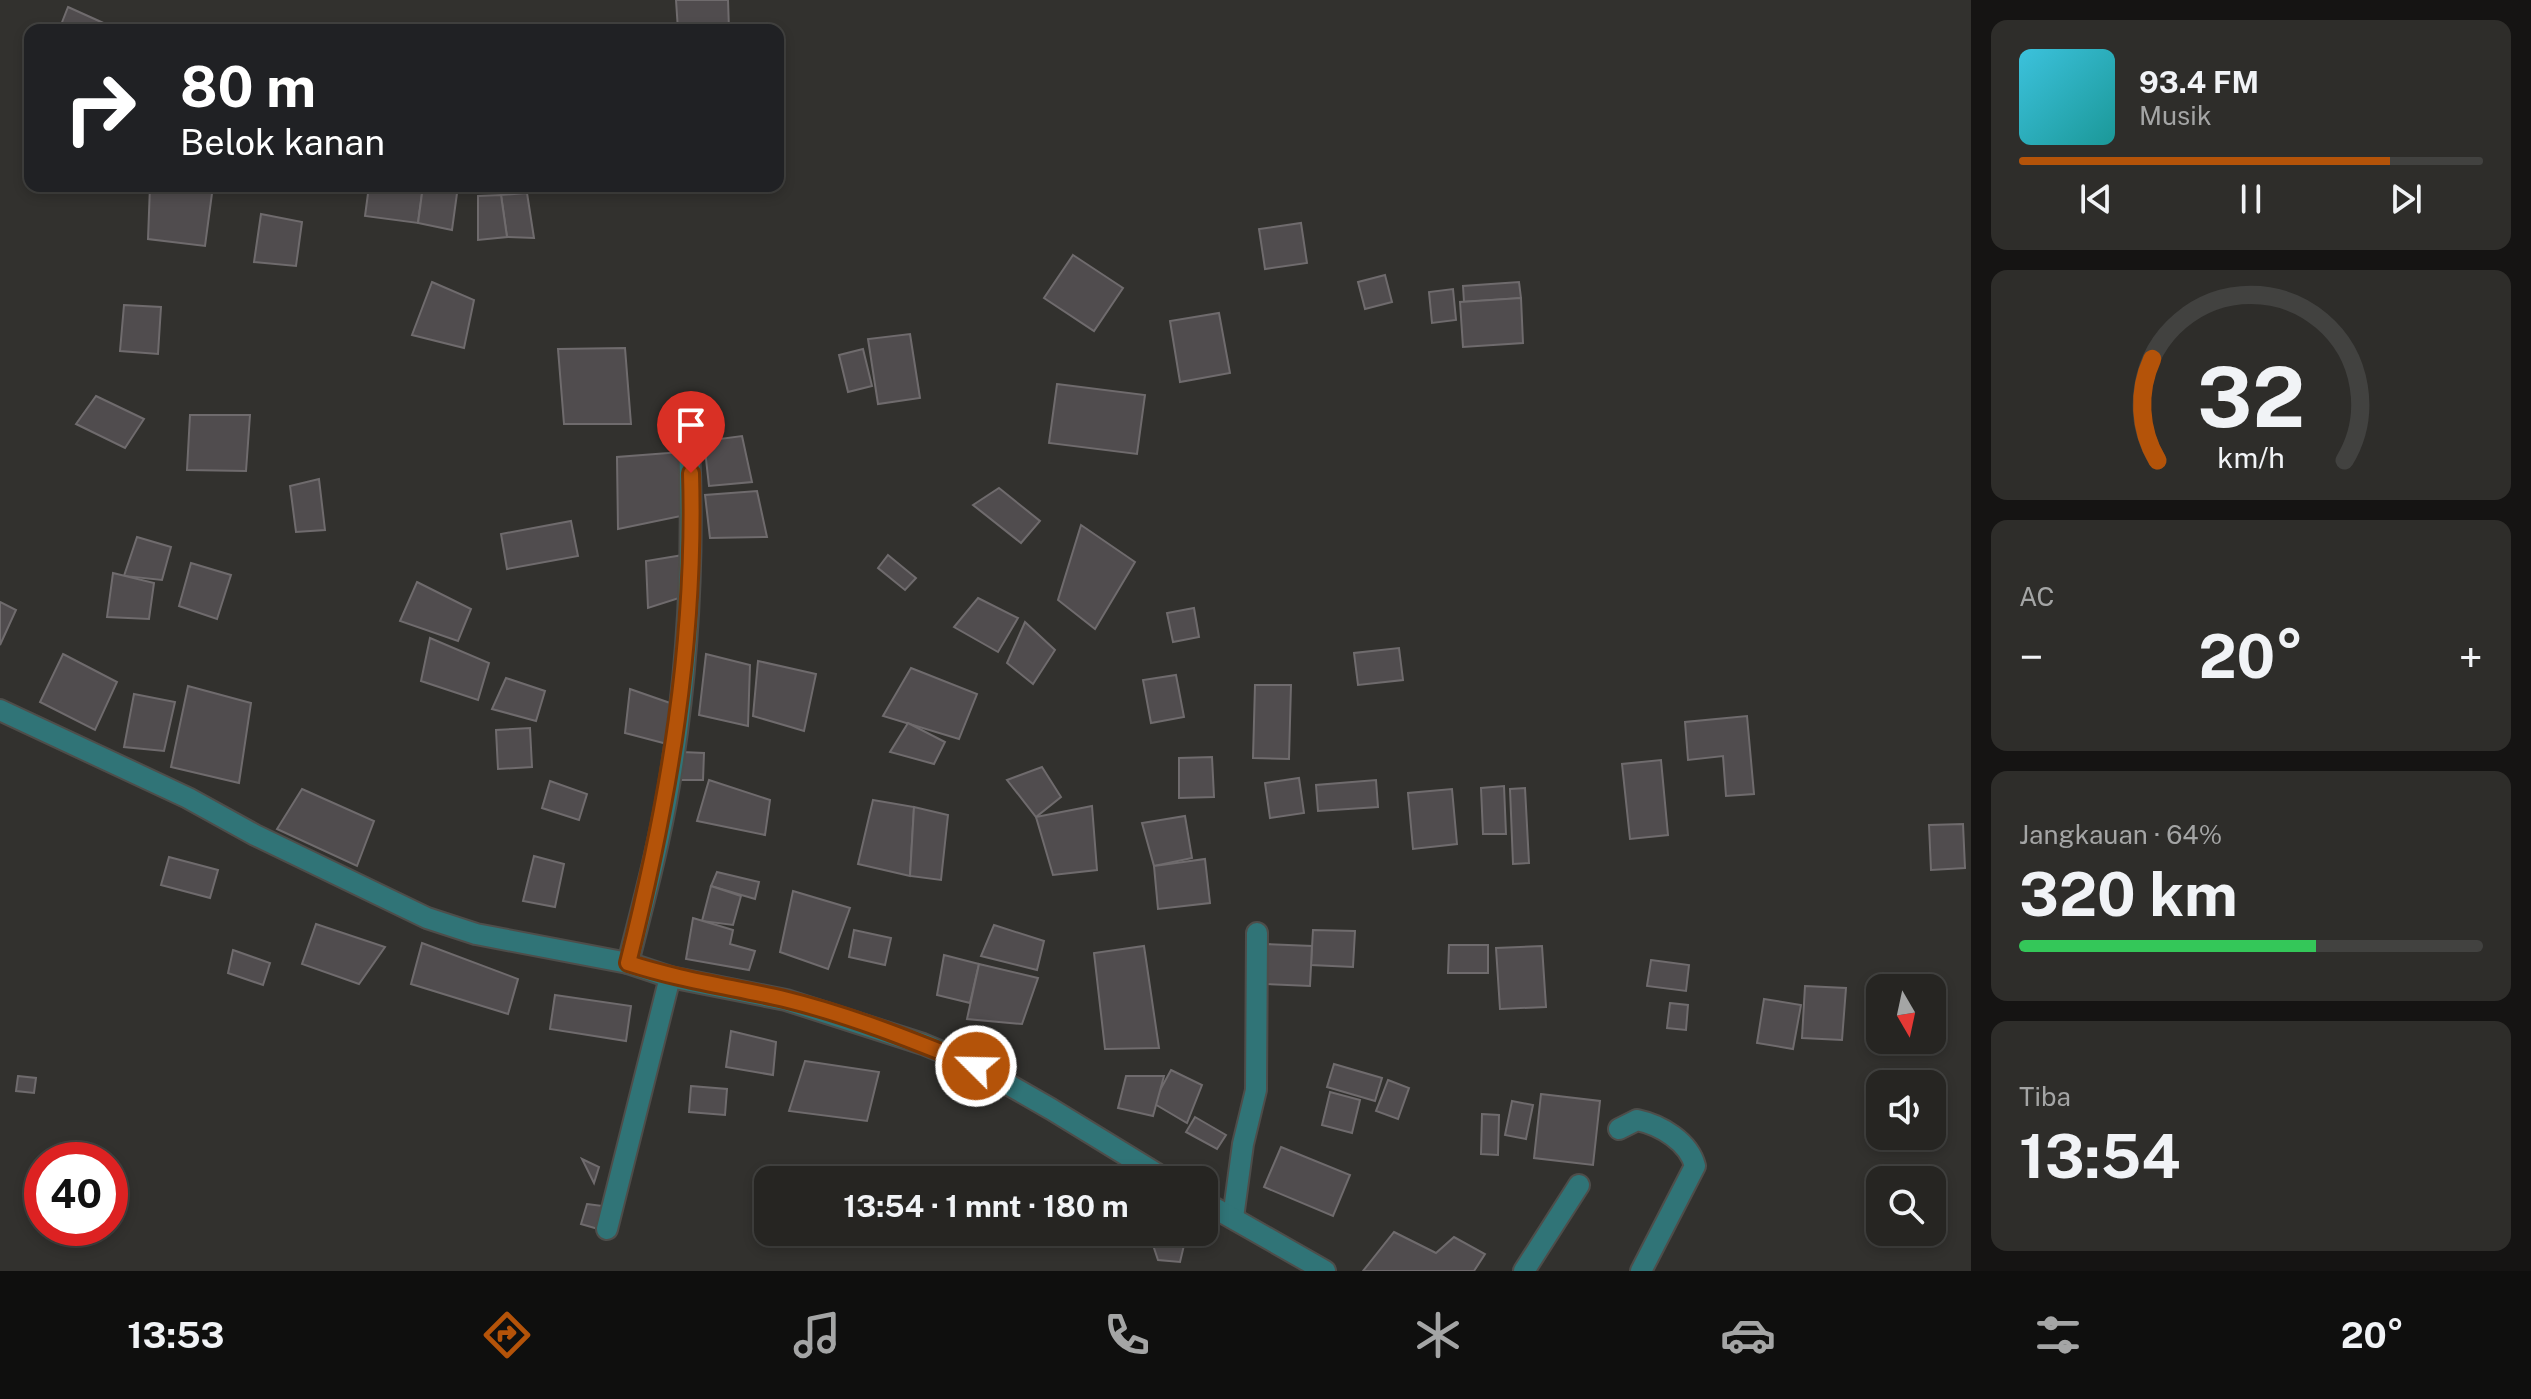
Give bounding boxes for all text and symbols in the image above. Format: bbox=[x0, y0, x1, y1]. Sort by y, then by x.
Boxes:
text: 80 m bbox=[180, 54, 316, 120]
icon: right bbox=[48, 56, 152, 160]
text: 93.4 FM bbox=[2139, 64, 2259, 100]
text: Musik bbox=[2139, 100, 2211, 131]
text: Belok kanan bbox=[180, 121, 385, 163]
icon: previous bbox=[2074, 177, 2118, 221]
icon: pause bbox=[2229, 177, 2273, 221]
icon: next bbox=[2384, 177, 2428, 221]
text: 32 bbox=[2197, 348, 2305, 446]
pin bbox=[657, 391, 725, 473]
icon: arrive bbox=[669, 403, 713, 447]
text: km/h bbox=[2217, 441, 2285, 474]
text: AC bbox=[2019, 581, 2054, 612]
text: 20° bbox=[2198, 621, 2304, 692]
text: − bbox=[2019, 631, 2043, 683]
text: + bbox=[2459, 631, 2483, 683]
text: Jangkauan · 64% bbox=[2019, 819, 2222, 850]
text: 320 km bbox=[2019, 859, 2238, 930]
north arrow bbox=[1866, 974, 1946, 1054]
map controls bbox=[1866, 974, 1946, 1246]
position arrow bbox=[934, 1024, 1018, 1108]
button: sound bbox=[1866, 1070, 1946, 1150]
text: Tiba bbox=[2019, 1081, 2071, 1112]
text: 13:54 bbox=[2019, 1121, 2181, 1192]
speed limit sign: 40 bbox=[24, 1142, 128, 1246]
button: search bbox=[1866, 1166, 1946, 1246]
text: 13:54 · 1 mnt · 180 m bbox=[843, 1188, 1129, 1224]
icon: directions bbox=[479, 1307, 535, 1363]
icon: music bbox=[789, 1307, 845, 1363]
icon: phone bbox=[1099, 1307, 1155, 1363]
icon: climate bbox=[1410, 1307, 1466, 1363]
icon: car bbox=[1720, 1307, 1776, 1363]
icon: filters bbox=[2030, 1307, 2086, 1363]
text: 13:53 bbox=[127, 1314, 224, 1356]
text: 20° bbox=[2341, 1314, 2404, 1356]

